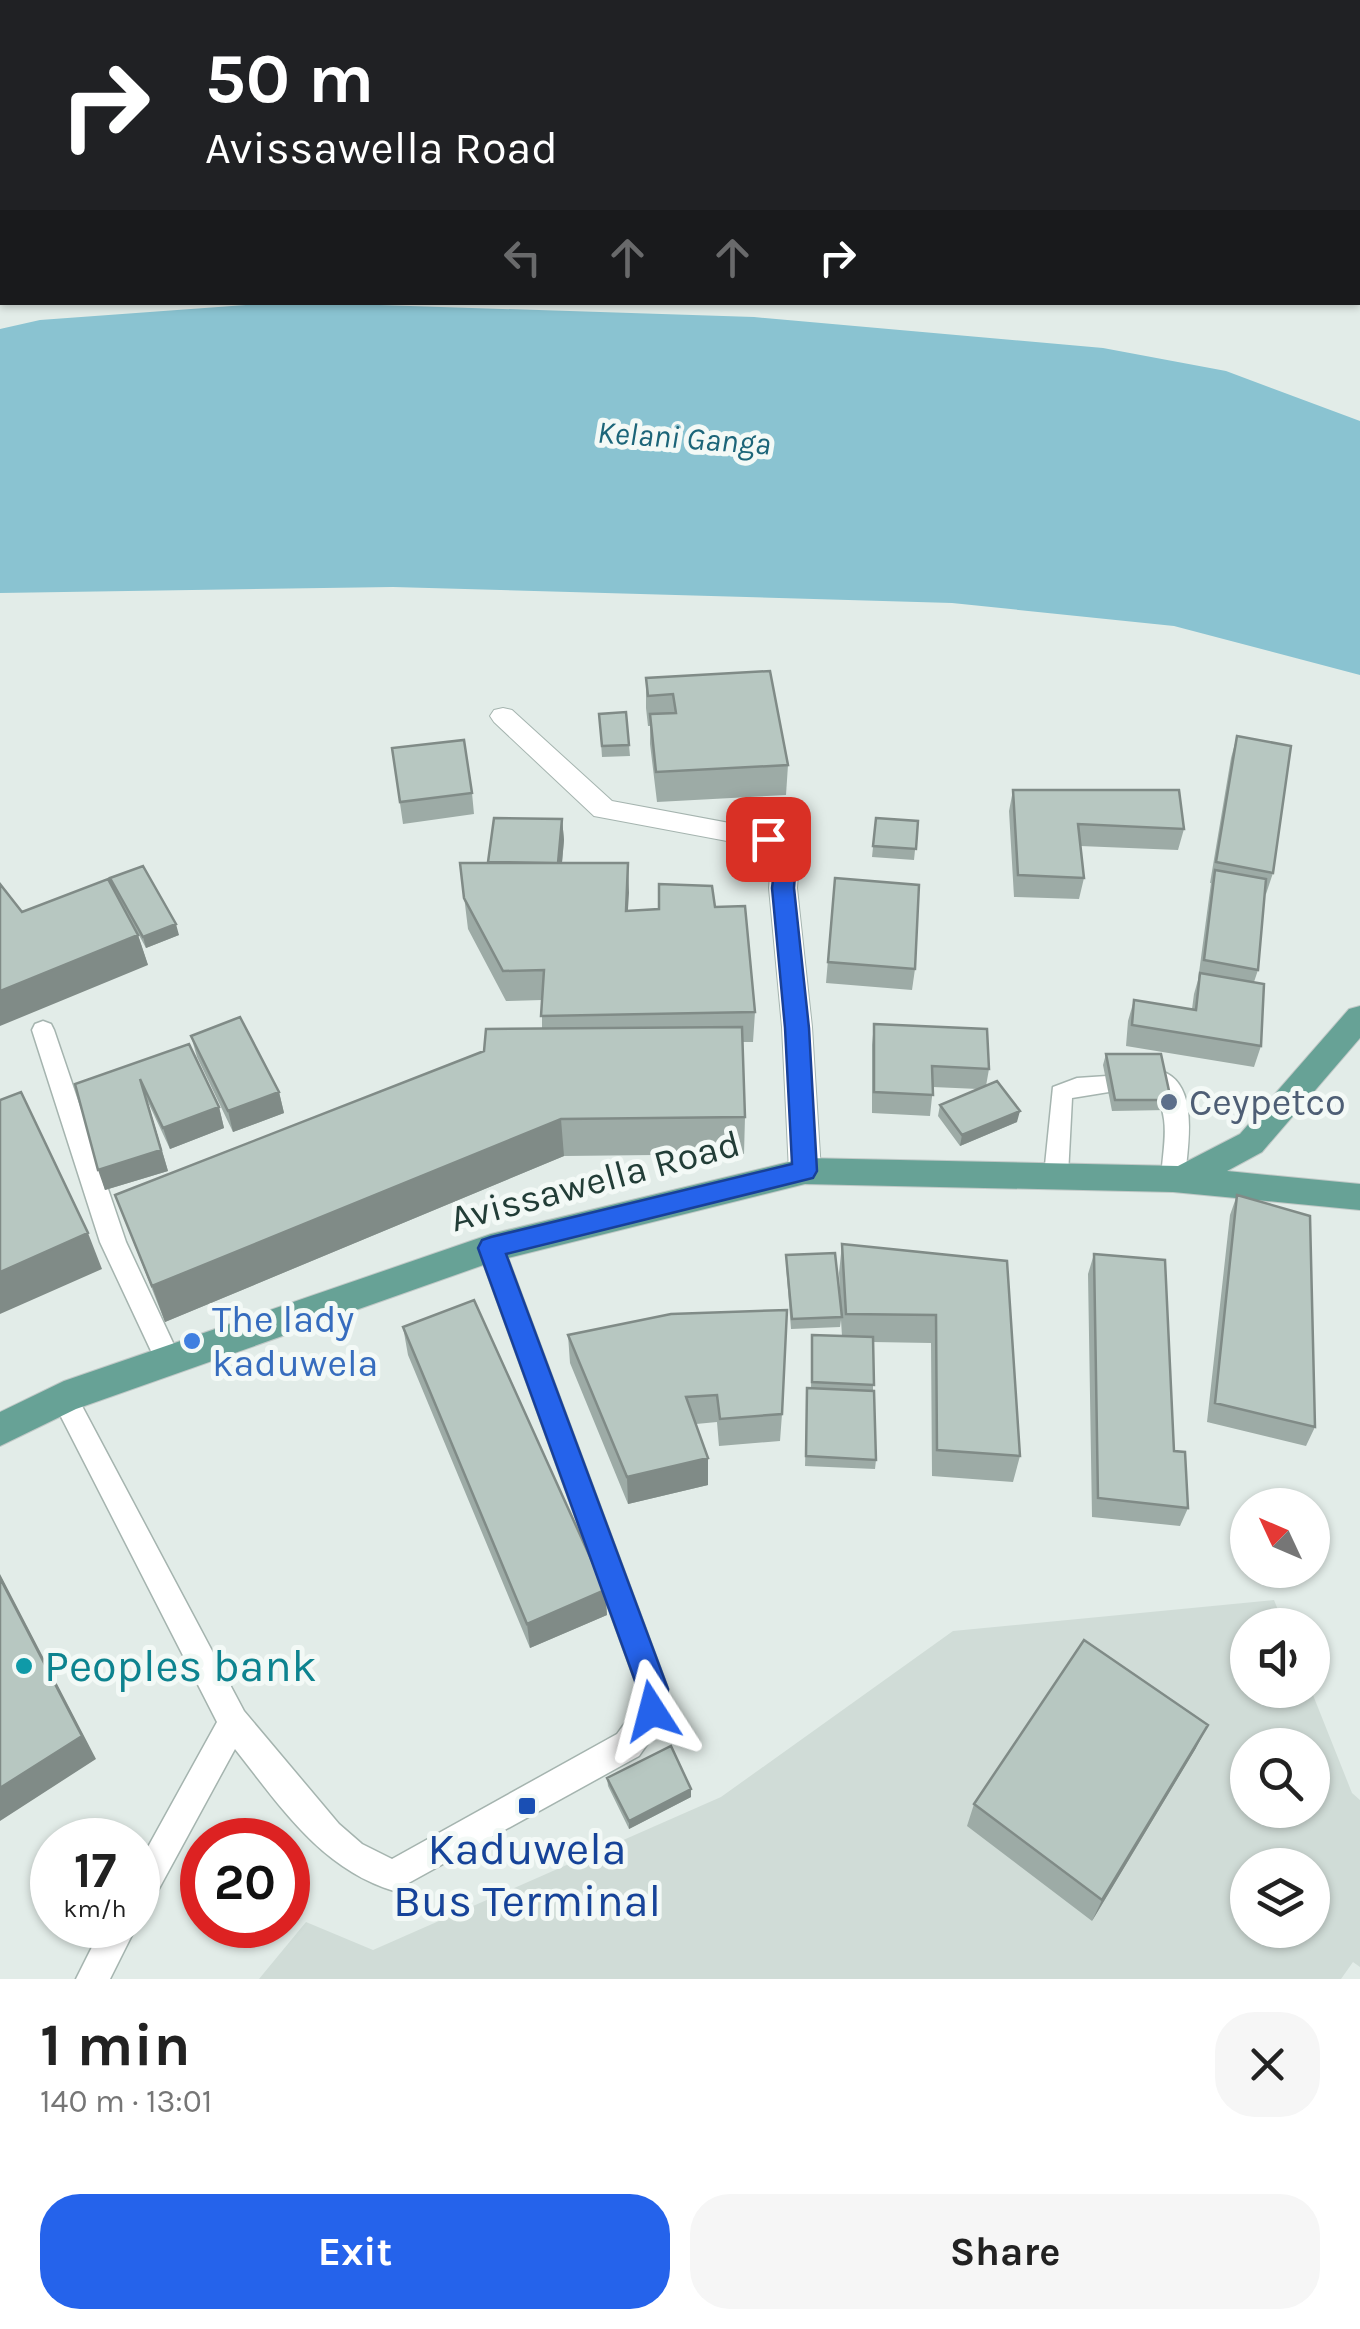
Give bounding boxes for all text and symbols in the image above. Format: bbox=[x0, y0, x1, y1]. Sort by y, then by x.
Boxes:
text: 50 m bbox=[205, 38, 374, 120]
icon: right bbox=[40, 40, 170, 170]
text: Avissawella Road bbox=[205, 122, 558, 174]
icon: left bbox=[495, 230, 550, 285]
icon: ahead bbox=[600, 230, 655, 285]
icon: ahead bbox=[705, 230, 760, 285]
icon: right bbox=[810, 230, 865, 285]
water label: Kelani Ganga bbox=[596, 413, 772, 463]
pin bbox=[726, 797, 811, 882]
icon: arrive bbox=[741, 812, 796, 867]
place label: Ceypetco bbox=[1189, 1080, 1346, 1125]
marker: Ceypetco bbox=[1158, 1091, 1180, 1113]
street label: Avissawella Road bbox=[445, 1121, 745, 1241]
place label: The lady kaduwela bbox=[212, 1297, 378, 1386]
marker: The lady kaduwela bbox=[181, 1330, 203, 1352]
north arrow bbox=[1230, 1488, 1330, 1588]
map controls bbox=[1230, 1488, 1330, 1948]
button: sound bbox=[1230, 1608, 1330, 1708]
place label: Peoples bank bbox=[44, 1640, 317, 1692]
marker: Peoples bank bbox=[13, 1655, 35, 1677]
position arrow bbox=[600, 1659, 704, 1763]
button: search bbox=[1230, 1728, 1330, 1828]
marker: Kaduwela Bus Terminal bbox=[516, 1795, 538, 1817]
speed limit sign: 20 bbox=[180, 1818, 310, 1948]
place label: Kaduwela Bus Terminal bbox=[393, 1823, 661, 1927]
text: 17 bbox=[74, 1841, 116, 1900]
button: layers bbox=[1230, 1848, 1330, 1948]
text: km/h bbox=[63, 1894, 127, 1923]
text: 1 min bbox=[40, 2010, 191, 2080]
button: close bbox=[1215, 2012, 1320, 2117]
text: 140 m · 13:01 bbox=[40, 2083, 212, 2120]
button: Exit bbox=[40, 2194, 670, 2309]
button: Share bbox=[690, 2194, 1320, 2309]

